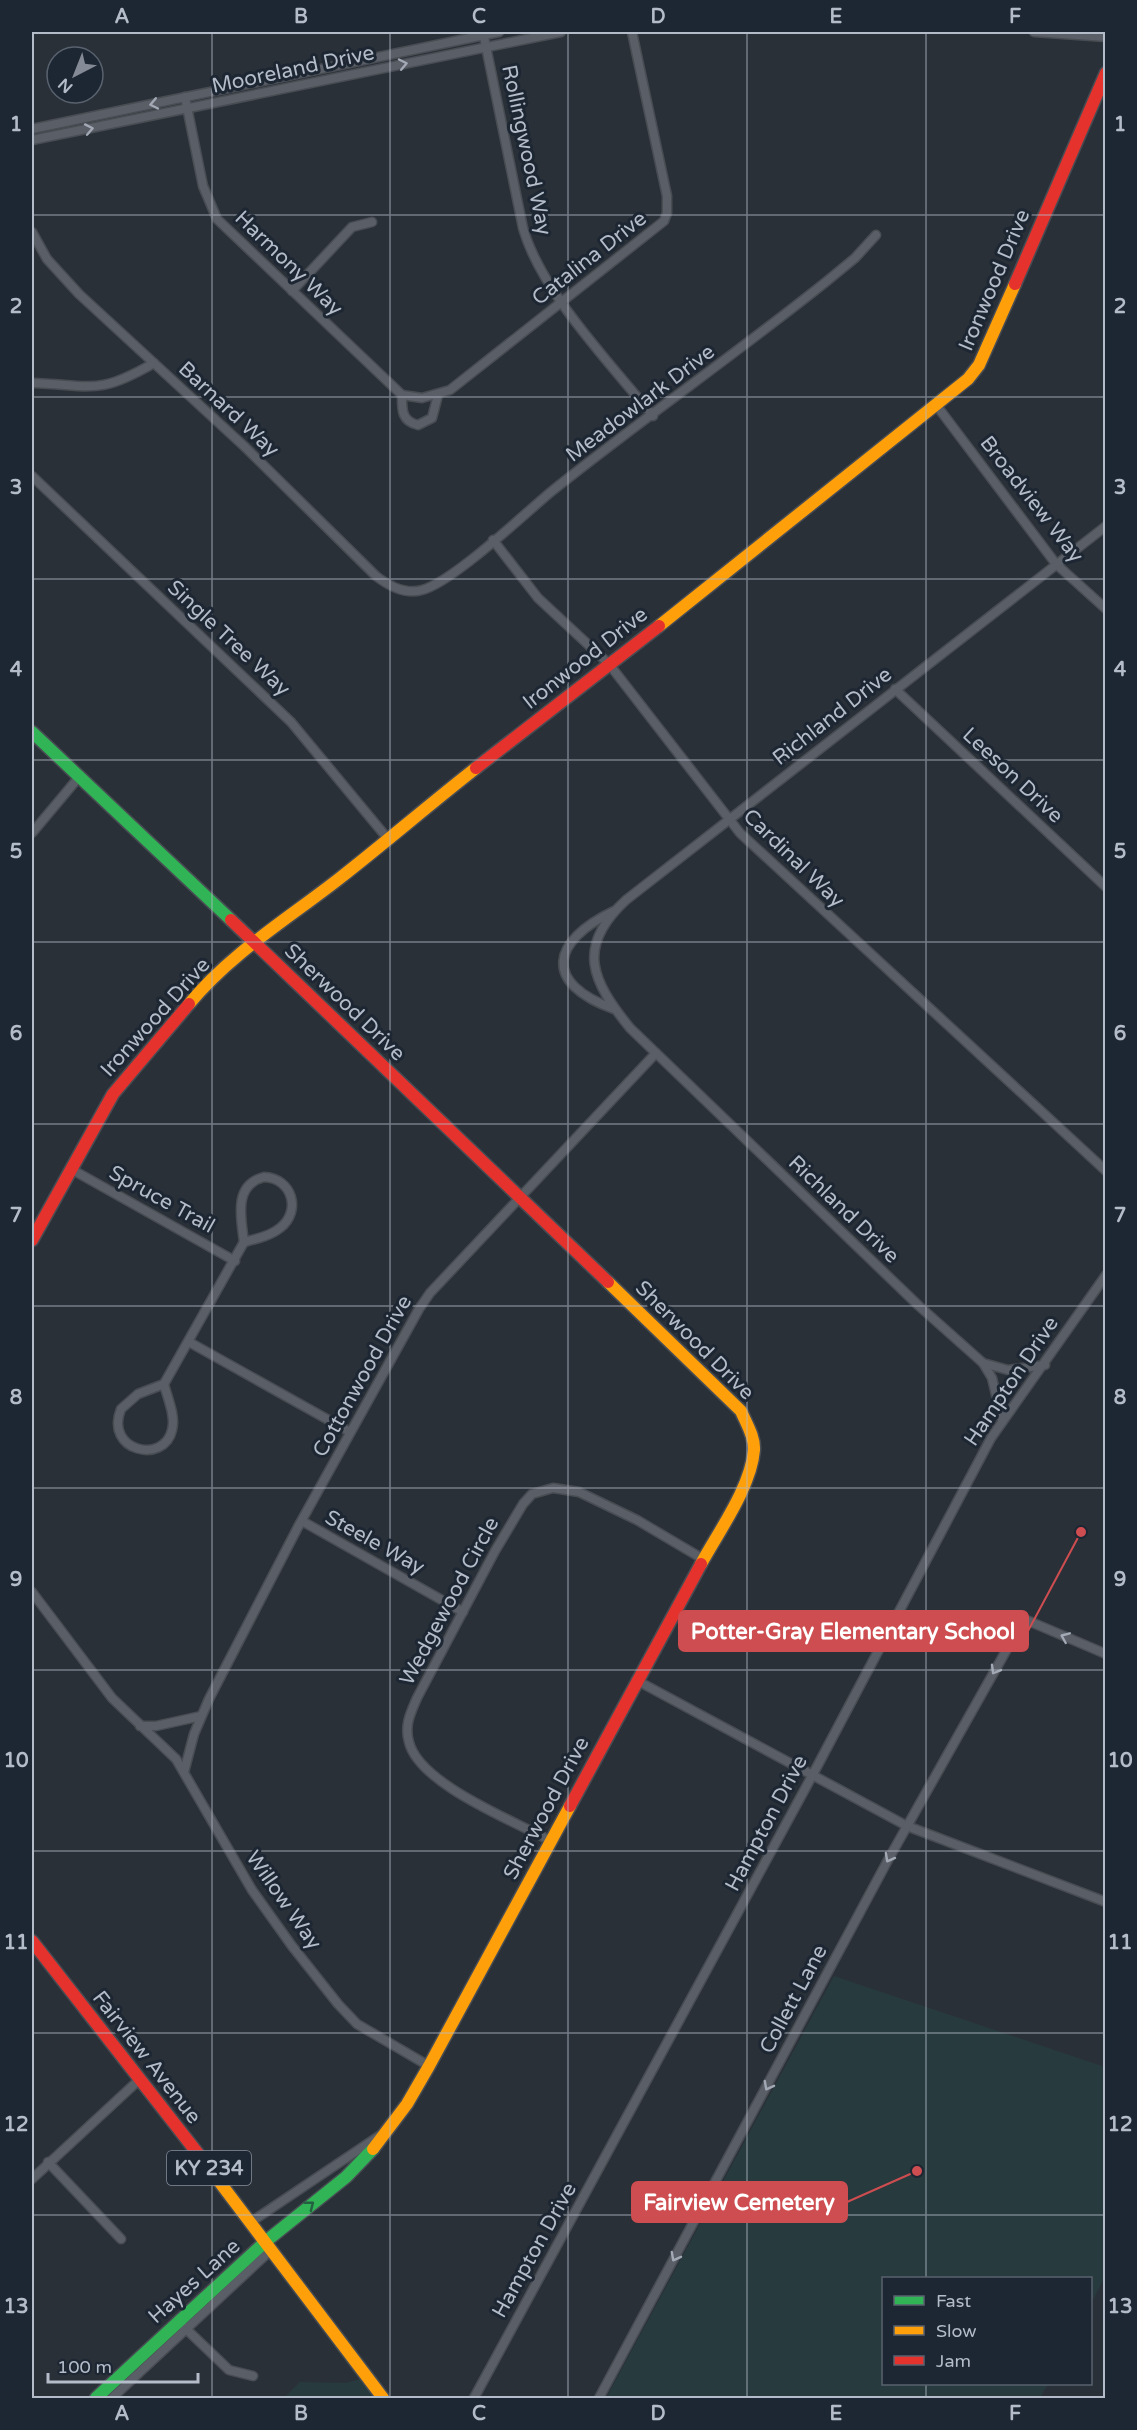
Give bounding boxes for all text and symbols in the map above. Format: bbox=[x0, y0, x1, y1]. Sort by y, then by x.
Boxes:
text: A bbox=[115, 5, 130, 29]
text: B bbox=[294, 5, 308, 29]
text: C bbox=[472, 5, 486, 29]
text: D bbox=[650, 5, 666, 29]
text: E bbox=[830, 5, 843, 29]
text: F bbox=[1009, 5, 1021, 29]
street label: Mooreland Drive bbox=[210, 40, 377, 99]
north arrow bbox=[45, 45, 105, 105]
one-way arrow bbox=[398, 59, 408, 72]
street label: Rollingwood Way bbox=[496, 63, 557, 238]
text: N bbox=[54, 74, 77, 97]
one-way arrow bbox=[149, 97, 159, 110]
text: 1 bbox=[10, 113, 22, 137]
text: 1 bbox=[1114, 113, 1126, 137]
one-way arrow bbox=[84, 123, 94, 136]
street label: Harmony Way bbox=[229, 206, 348, 321]
street label: Catalina Drive bbox=[527, 206, 652, 311]
street label: Ironwood Drive bbox=[953, 206, 1036, 355]
text: 2 bbox=[10, 295, 22, 319]
text: 2 bbox=[1114, 295, 1126, 319]
street label: Meadowlark Drive bbox=[561, 339, 720, 468]
street label: Barnard Way bbox=[173, 356, 284, 462]
street label: Broadview Way bbox=[975, 431, 1089, 567]
text: 3 bbox=[10, 476, 22, 500]
text: 3 bbox=[1114, 476, 1126, 500]
street label: Single Tree Way bbox=[162, 575, 295, 702]
street label: Ironwood Drive bbox=[518, 602, 653, 715]
text: 4 bbox=[10, 658, 23, 682]
text: 4 bbox=[1114, 658, 1127, 682]
street label: Richland Drive bbox=[768, 662, 897, 771]
street label: Leeson Drive bbox=[957, 722, 1068, 828]
street label: Cardinal Way bbox=[738, 804, 850, 913]
text: 5 bbox=[10, 840, 22, 864]
text: 5 bbox=[1114, 840, 1126, 864]
street label: Sherwood Drive bbox=[279, 939, 410, 1066]
street label: Ironwood Drive bbox=[95, 953, 215, 1082]
text: 6 bbox=[10, 1022, 22, 1046]
text: 6 bbox=[1114, 1022, 1126, 1046]
street label: Richland Drive bbox=[783, 1150, 904, 1269]
street label: Spruce Trail bbox=[104, 1160, 219, 1239]
text: 7 bbox=[10, 1204, 22, 1228]
text: 7 bbox=[1114, 1204, 1126, 1228]
street label: Sherwood Drive bbox=[630, 1276, 759, 1405]
street label: Cottonwood Drive bbox=[308, 1291, 417, 1461]
street label: Hampton Drive bbox=[959, 1312, 1064, 1451]
text: 8 bbox=[10, 1386, 22, 1410]
text: 8 bbox=[1114, 1386, 1126, 1410]
street label: Steele Way bbox=[321, 1505, 429, 1580]
street label: Wedgewood Circle bbox=[394, 1513, 504, 1690]
text: 9 bbox=[10, 1568, 22, 1592]
text: 9 bbox=[1114, 1568, 1126, 1592]
callout: Potter-Gray Elementary School bbox=[679, 1611, 1028, 1651]
text: Potter-Gray Elementary School bbox=[691, 1619, 1015, 1645]
one-way arrow bbox=[1060, 1632, 1071, 1644]
one-way arrow bbox=[991, 1663, 1002, 1674]
street label: Sherwood Drive bbox=[498, 1733, 595, 1884]
text: 10 bbox=[3, 1749, 29, 1773]
text: 10 bbox=[1107, 1749, 1133, 1773]
street label: Hampton Drive bbox=[720, 1751, 813, 1896]
street label: Willow Way bbox=[240, 1846, 327, 1954]
one-way arrow bbox=[885, 1852, 896, 1862]
text: 11 bbox=[3, 1931, 29, 1955]
text: 11 bbox=[1107, 1931, 1133, 1955]
street label: Collett Lane bbox=[754, 1941, 833, 2058]
street label: Fairview Avenue bbox=[87, 1986, 206, 2129]
one-way arrow bbox=[764, 2079, 775, 2090]
text: 12 bbox=[3, 2113, 29, 2137]
text: 12 bbox=[1107, 2113, 1133, 2137]
road number: KY 234 bbox=[167, 2151, 251, 2185]
street label: Hampton Drive bbox=[487, 2178, 582, 2322]
callout: Fairview Cemetery bbox=[632, 2182, 847, 2222]
text: Fairview Cemetery bbox=[643, 2190, 835, 2216]
one-way arrow bbox=[304, 2202, 315, 2213]
street label: Hayes Lane bbox=[143, 2234, 245, 2329]
one-way arrow bbox=[671, 2251, 682, 2262]
legend bbox=[882, 2277, 1092, 2385]
text: Fast bbox=[936, 2290, 971, 2312]
text: 13 bbox=[3, 2295, 29, 2319]
text: 13 bbox=[1107, 2295, 1133, 2319]
text: Slow bbox=[936, 2320, 977, 2342]
scale bar bbox=[48, 2346, 198, 2384]
text: Jam bbox=[936, 2350, 971, 2372]
text: 100 m bbox=[57, 2356, 112, 2378]
text: A bbox=[115, 2402, 130, 2426]
text: B bbox=[294, 2402, 308, 2426]
text: C bbox=[472, 2402, 486, 2426]
text: D bbox=[650, 2402, 666, 2426]
text: E bbox=[830, 2402, 843, 2426]
text: F bbox=[1009, 2402, 1021, 2426]

